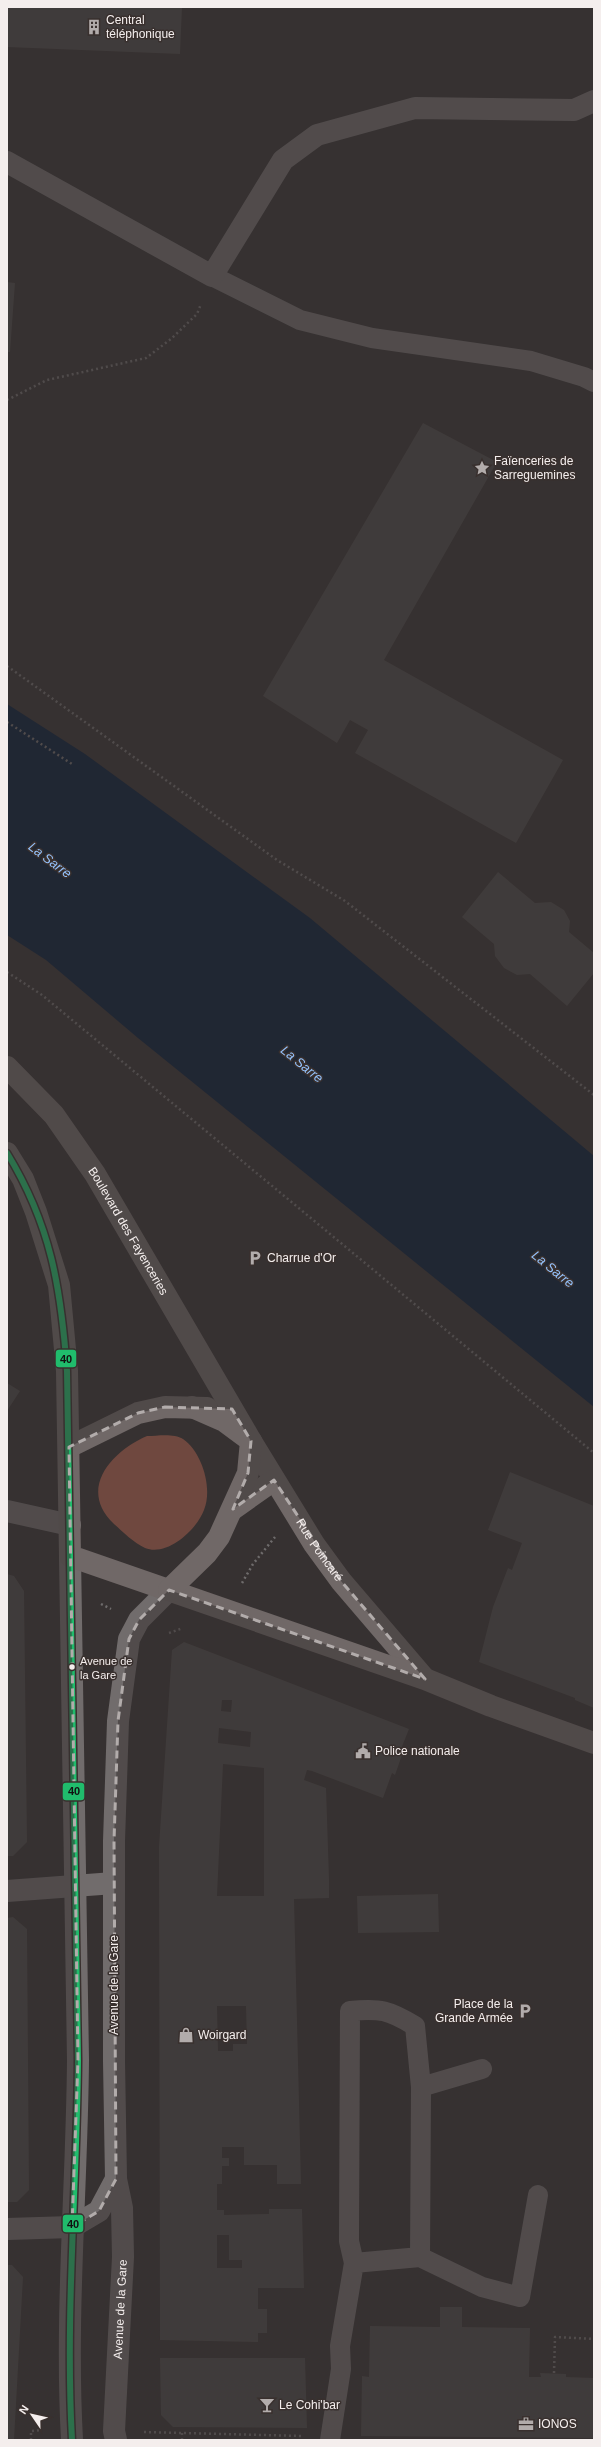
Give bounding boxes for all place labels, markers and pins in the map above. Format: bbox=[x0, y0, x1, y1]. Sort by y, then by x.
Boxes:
place label: Central téléphonique bbox=[106, 13, 175, 41]
building icon: Central téléphonique bbox=[85, 18, 103, 36]
place label: Faïenceries de Sarreguemines bbox=[494, 454, 575, 482]
place icon: Faïenceries de Sarreguemines bbox=[473, 459, 491, 477]
parking icon: Charrue d'Or bbox=[246, 1249, 264, 1267]
place label: Charrue d'Or bbox=[267, 1251, 336, 1265]
place label: Avenue de la Gare bbox=[80, 1655, 132, 1681]
marker: Avenue de la Gare bbox=[67, 1662, 77, 1672]
public building icon: Police nationale bbox=[354, 1742, 372, 1760]
place label: Police nationale bbox=[375, 1744, 460, 1758]
place label: Place de la Grande Armée bbox=[435, 1997, 513, 2025]
parking icon: Place de la Grande Armée bbox=[516, 2002, 534, 2020]
shop icon: Woirgard bbox=[177, 2026, 195, 2044]
place label: Woirgard bbox=[198, 2028, 246, 2042]
bar icon: Le Cohi'bar bbox=[258, 2396, 276, 2414]
place label: Le Cohi'bar bbox=[279, 2398, 340, 2412]
office icon: IONOS bbox=[517, 2415, 535, 2433]
place label: IONOS bbox=[538, 2417, 577, 2431]

